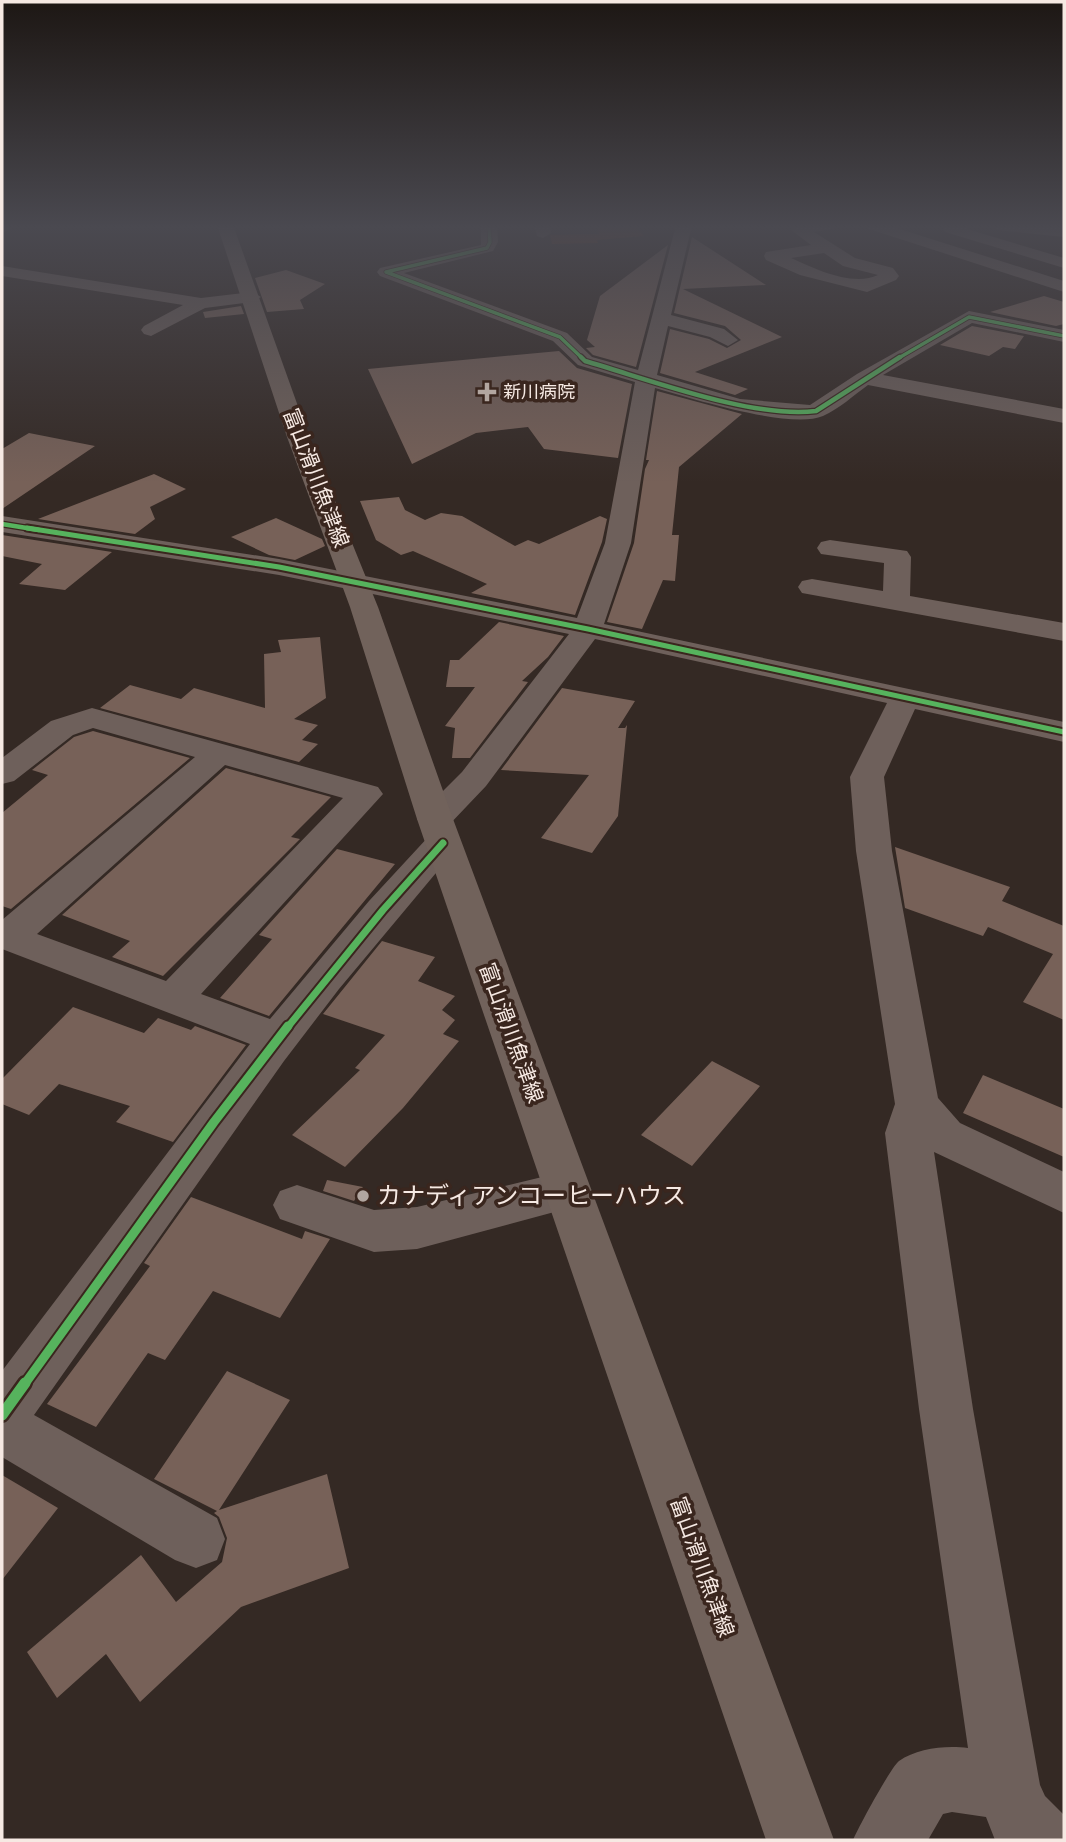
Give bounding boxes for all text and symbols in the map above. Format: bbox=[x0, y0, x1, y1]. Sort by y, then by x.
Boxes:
marker: 新川病院 bbox=[477, 382, 497, 402]
place label: 新川病院 bbox=[503, 382, 575, 402]
street label: 富山滑川魚津線 bbox=[278, 405, 354, 551]
street label: 富山滑川魚津線 bbox=[475, 960, 547, 1106]
place label: カナディアンコーヒーハウス bbox=[377, 1183, 686, 1209]
marker: カナディアンコーヒーハウス bbox=[355, 1188, 371, 1204]
street label: 富山滑川魚津線 bbox=[666, 1494, 738, 1640]

